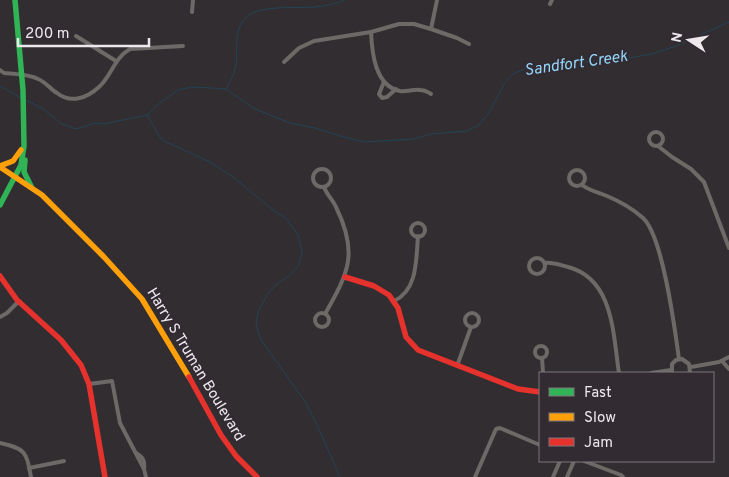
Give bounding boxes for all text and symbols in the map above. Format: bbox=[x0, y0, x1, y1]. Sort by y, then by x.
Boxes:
scale bar bbox=[18, 15, 149, 47]
north arrow bbox=[664, 15, 714, 65]
text: 200 m bbox=[25, 25, 70, 44]
text: N bbox=[668, 31, 687, 44]
water label: Sandfort Creek bbox=[523, 47, 630, 81]
street label: Harry S Truman Boulevard bbox=[142, 285, 248, 445]
legend bbox=[539, 372, 714, 462]
text: Fast bbox=[584, 384, 612, 403]
text: Slow bbox=[584, 409, 616, 428]
text: Jam bbox=[584, 434, 613, 453]

